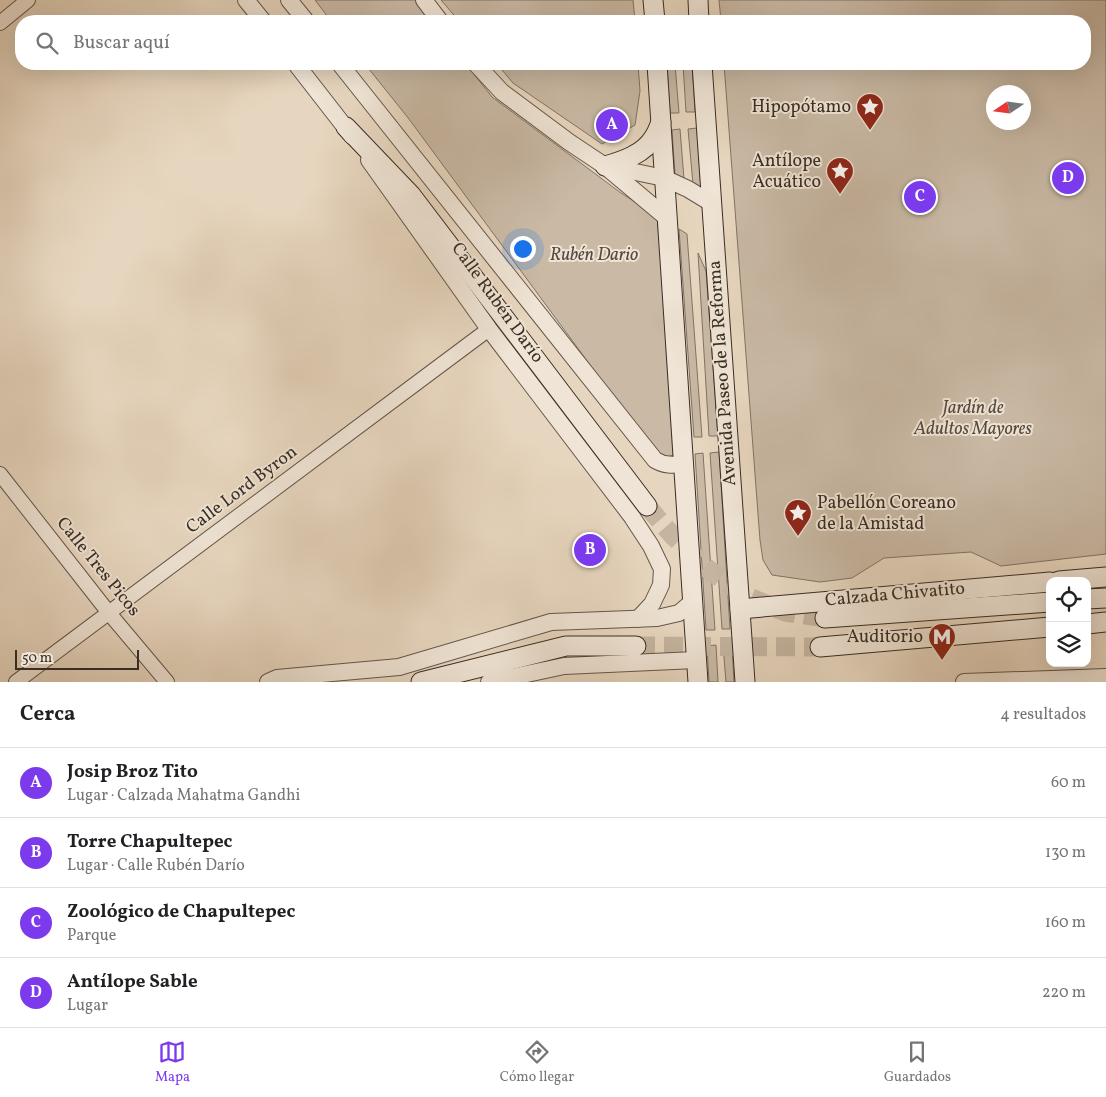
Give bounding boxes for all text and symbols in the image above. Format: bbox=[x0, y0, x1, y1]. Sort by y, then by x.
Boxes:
search box bbox=[15, 15, 1091, 70]
icon: search bbox=[33, 29, 61, 57]
text: Buscar aquí bbox=[73, 30, 170, 56]
north arrow bbox=[986, 85, 1031, 130]
place icon: Hipopótamo bbox=[855, 92, 885, 131]
place label: Hipopótamo bbox=[751, 95, 851, 120]
pin: A bbox=[596, 106, 628, 144]
place label: Antílope Acuático bbox=[752, 149, 821, 195]
place icon: Antílope Acuático bbox=[825, 156, 855, 195]
pin: D bbox=[1052, 159, 1084, 197]
pin: C bbox=[904, 178, 936, 216]
your location bbox=[510, 236, 536, 262]
street label: Calle Rubén Darío bbox=[445, 238, 549, 368]
park label: Rubén Dario bbox=[550, 243, 638, 268]
street label: Avenida Paseo de la Reforma bbox=[703, 259, 743, 487]
park label: Jardín de Adultos Mayores bbox=[913, 396, 1032, 442]
street label: Calle Lord Byron bbox=[181, 440, 303, 540]
place label: Pabellón Coreano de la Amistad bbox=[817, 491, 956, 537]
place icon: Pabellón Coreano de la Amistad bbox=[783, 498, 813, 537]
street label: Calle Tres Picos bbox=[50, 512, 146, 622]
pin: B bbox=[574, 531, 606, 569]
street label: Calzada Chivatito bbox=[824, 576, 966, 614]
map controls bbox=[1046, 577, 1091, 667]
button: locate bbox=[1046, 577, 1091, 622]
metro station icon: Auditorio bbox=[927, 622, 957, 661]
button: layers bbox=[1046, 622, 1091, 667]
place label: Auditorio bbox=[847, 625, 923, 650]
scale bar bbox=[15, 647, 139, 670]
text: 50 m bbox=[22, 649, 52, 668]
text: Cerca bbox=[20, 700, 75, 729]
text: 4 resultados bbox=[1000, 704, 1086, 726]
text: Josip Broz Tito bbox=[67, 759, 198, 785]
text: A bbox=[30, 772, 42, 794]
text: 60 m bbox=[1051, 772, 1086, 794]
text: Lugar · Calzada Mahatma Gandhi bbox=[67, 785, 300, 807]
text: Torre Chapultepec bbox=[67, 829, 232, 855]
text: B bbox=[31, 842, 41, 864]
text: 130 m bbox=[1045, 842, 1086, 864]
text: Lugar · Calle Rubén Darío bbox=[67, 855, 245, 877]
text: Zoológico de Chapultepec bbox=[67, 899, 295, 925]
text: C bbox=[31, 912, 41, 934]
text: 160 m bbox=[1045, 912, 1086, 934]
text: Parque bbox=[67, 925, 116, 947]
text: Antílope Sable bbox=[67, 969, 198, 995]
text: D bbox=[30, 982, 42, 1004]
text: 220 m bbox=[1042, 982, 1086, 1004]
text: Lugar bbox=[67, 995, 108, 1017]
tab: Mapa bbox=[155, 1038, 190, 1087]
tab: Cómo llegar bbox=[500, 1038, 574, 1087]
tab: Guardados bbox=[884, 1038, 951, 1087]

